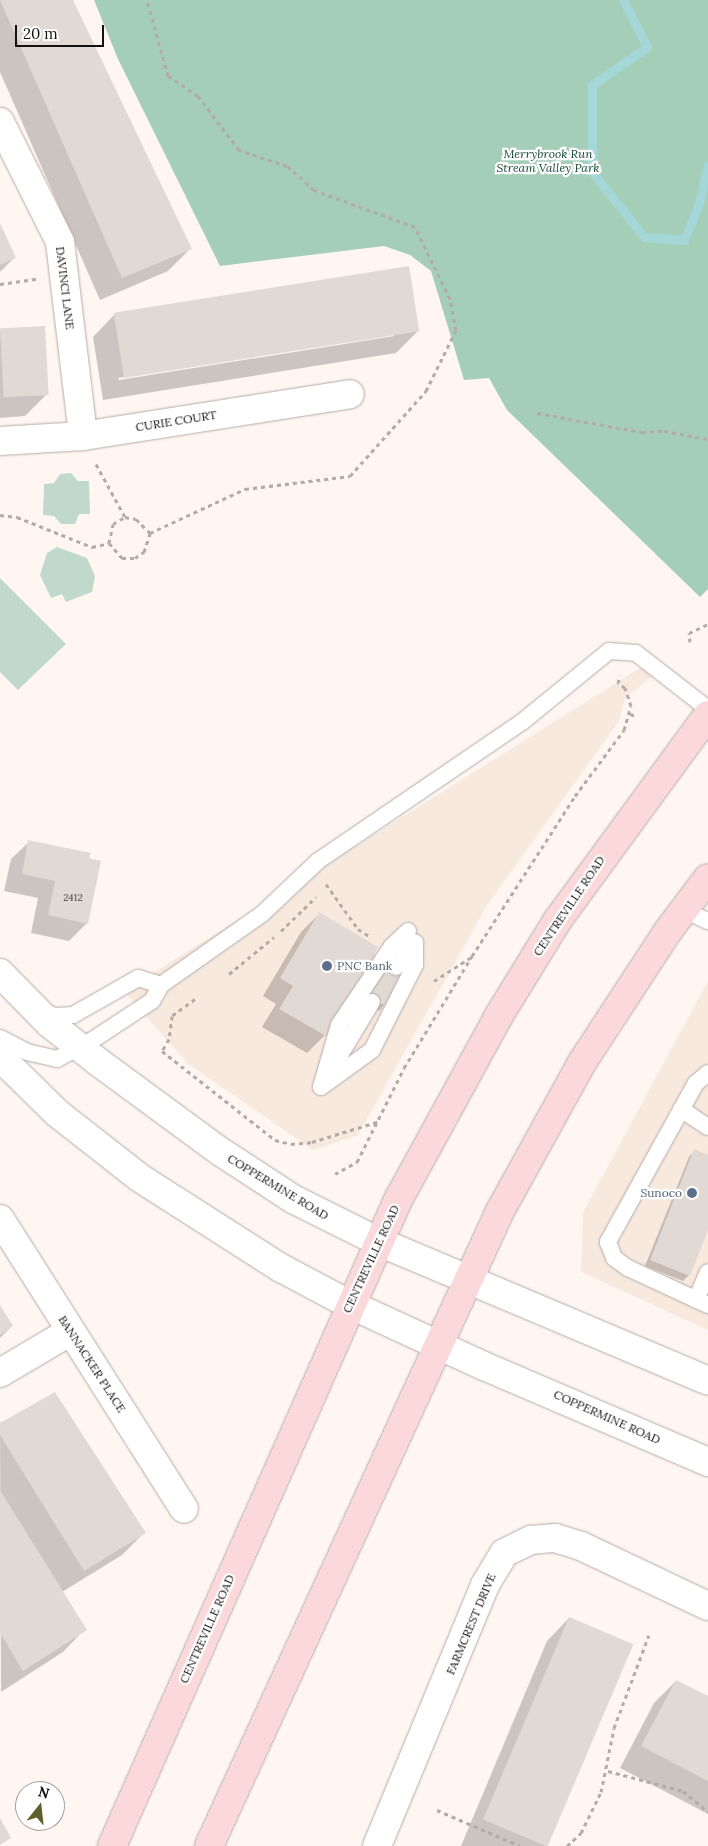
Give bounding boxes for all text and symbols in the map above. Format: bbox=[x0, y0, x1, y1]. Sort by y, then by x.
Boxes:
scale bar bbox=[18, 15, 106, 47]
text: 20 m bbox=[23, 24, 58, 43]
park label: Merrybrook Run Stream Valley Park bbox=[496, 147, 600, 175]
street label: DAVINCI LANE bbox=[53, 246, 77, 330]
street label: CURIE COURT bbox=[135, 407, 217, 435]
street label: CENTREVILLE ROAD bbox=[530, 853, 608, 959]
house number: 2412 bbox=[63, 892, 83, 904]
place label: PNC Bank bbox=[337, 959, 392, 973]
marker: PNC Bank bbox=[321, 960, 333, 972]
street label: COPPERMINE ROAD bbox=[225, 1151, 331, 1223]
place label: Sunoco bbox=[640, 1186, 682, 1200]
marker: Sunoco bbox=[686, 1187, 698, 1199]
street label: CENTREVILLE ROAD bbox=[340, 1203, 402, 1315]
street label: BANNACKER PLACE bbox=[55, 1313, 129, 1415]
street label: COPPERMINE ROAD bbox=[551, 1387, 663, 1447]
street label: FARMCREST DRIVE bbox=[443, 1571, 499, 1677]
street label: CENTREVILLE ROAD bbox=[177, 1572, 237, 1686]
north arrow bbox=[15, 1781, 65, 1831]
text: N bbox=[36, 1782, 52, 1803]

